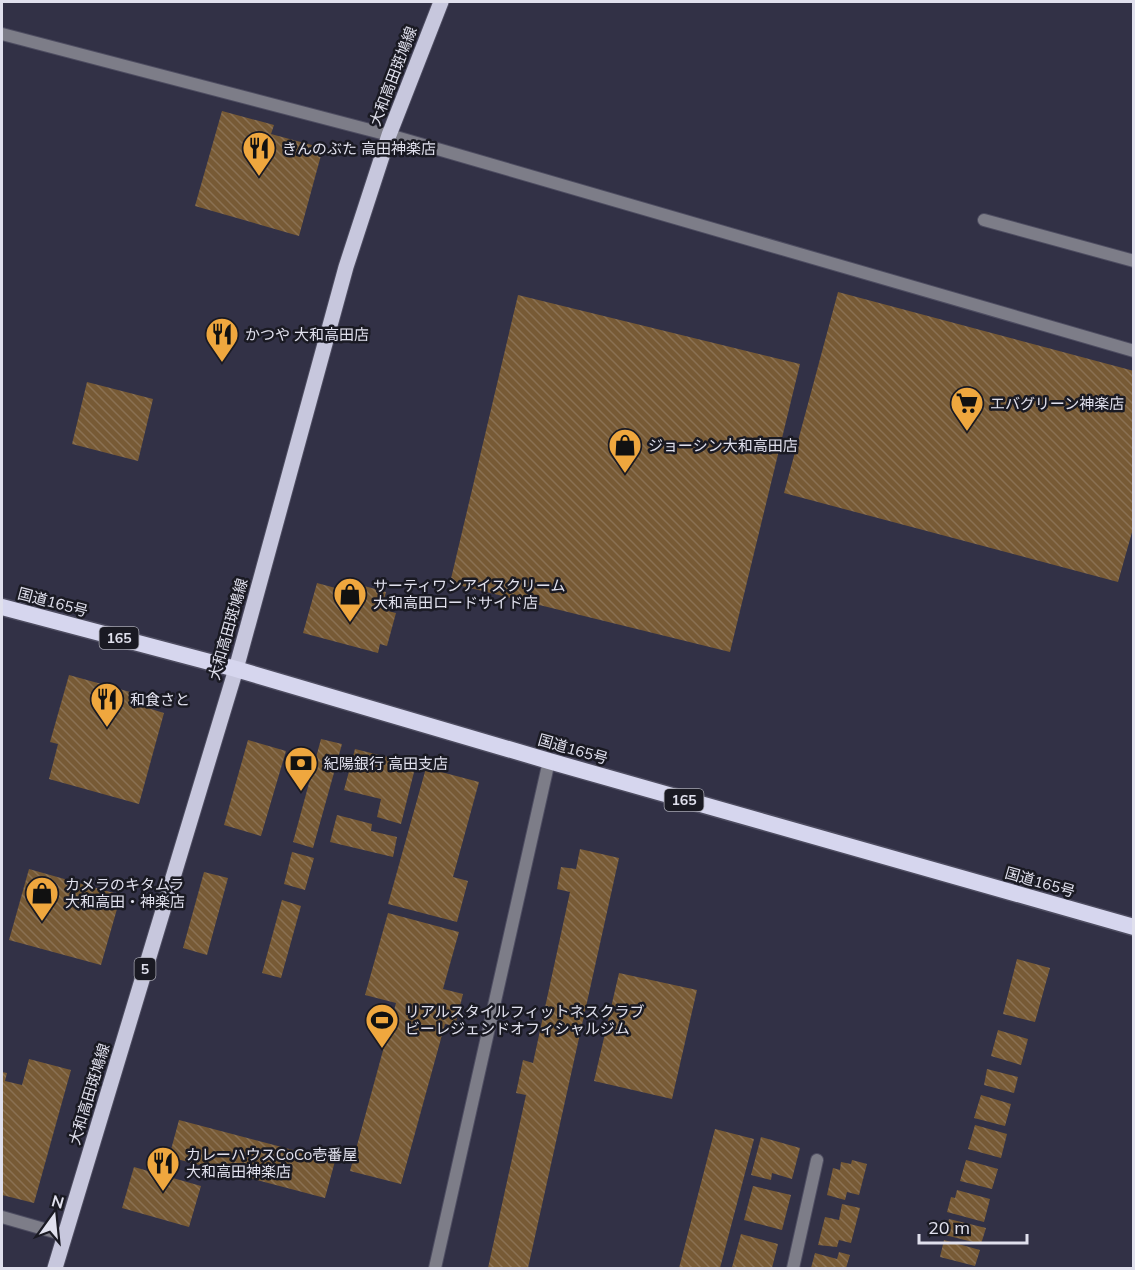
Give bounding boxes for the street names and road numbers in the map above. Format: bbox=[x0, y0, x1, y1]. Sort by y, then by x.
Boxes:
street label: 大和高田斑鳩線 bbox=[365, 24, 421, 128]
street label: 大和高田斑鳩線 bbox=[204, 576, 252, 682]
street label: 国道165号 bbox=[16, 584, 90, 620]
road number: 165 bbox=[100, 627, 138, 649]
street label: 国道165号 bbox=[536, 730, 610, 768]
road number: 165 bbox=[664, 789, 704, 811]
street label: 国道165号 bbox=[1003, 863, 1077, 901]
road number: 5 bbox=[134, 958, 156, 980]
street label: 大和高田斑鳩線 bbox=[65, 1041, 113, 1147]

